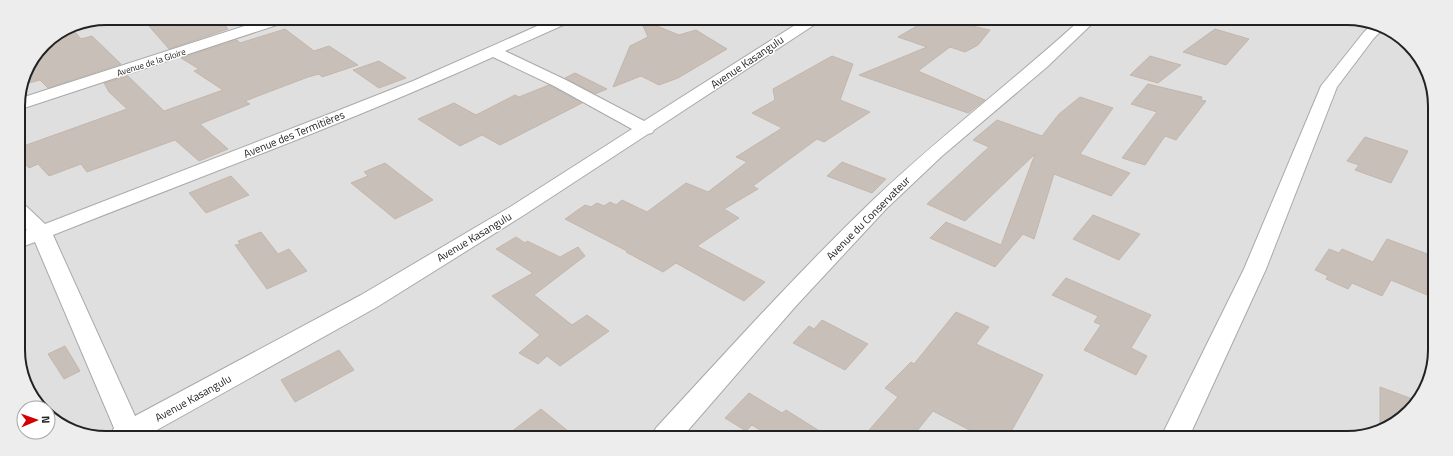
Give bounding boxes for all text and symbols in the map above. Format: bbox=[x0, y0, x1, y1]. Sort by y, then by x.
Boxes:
street label: Avenue Kasangulu bbox=[707, 32, 787, 92]
street label: Avenue de la Gloire bbox=[115, 45, 188, 79]
street label: Avenue des Termitières bbox=[241, 106, 347, 162]
street label: Avenue du Conservateur bbox=[822, 172, 914, 264]
street label: Avenue Kasangulu bbox=[433, 208, 515, 266]
street label: Avenue Kasangulu bbox=[152, 370, 234, 426]
north arrow bbox=[16, 400, 56, 440]
text: N bbox=[38, 416, 54, 424]

